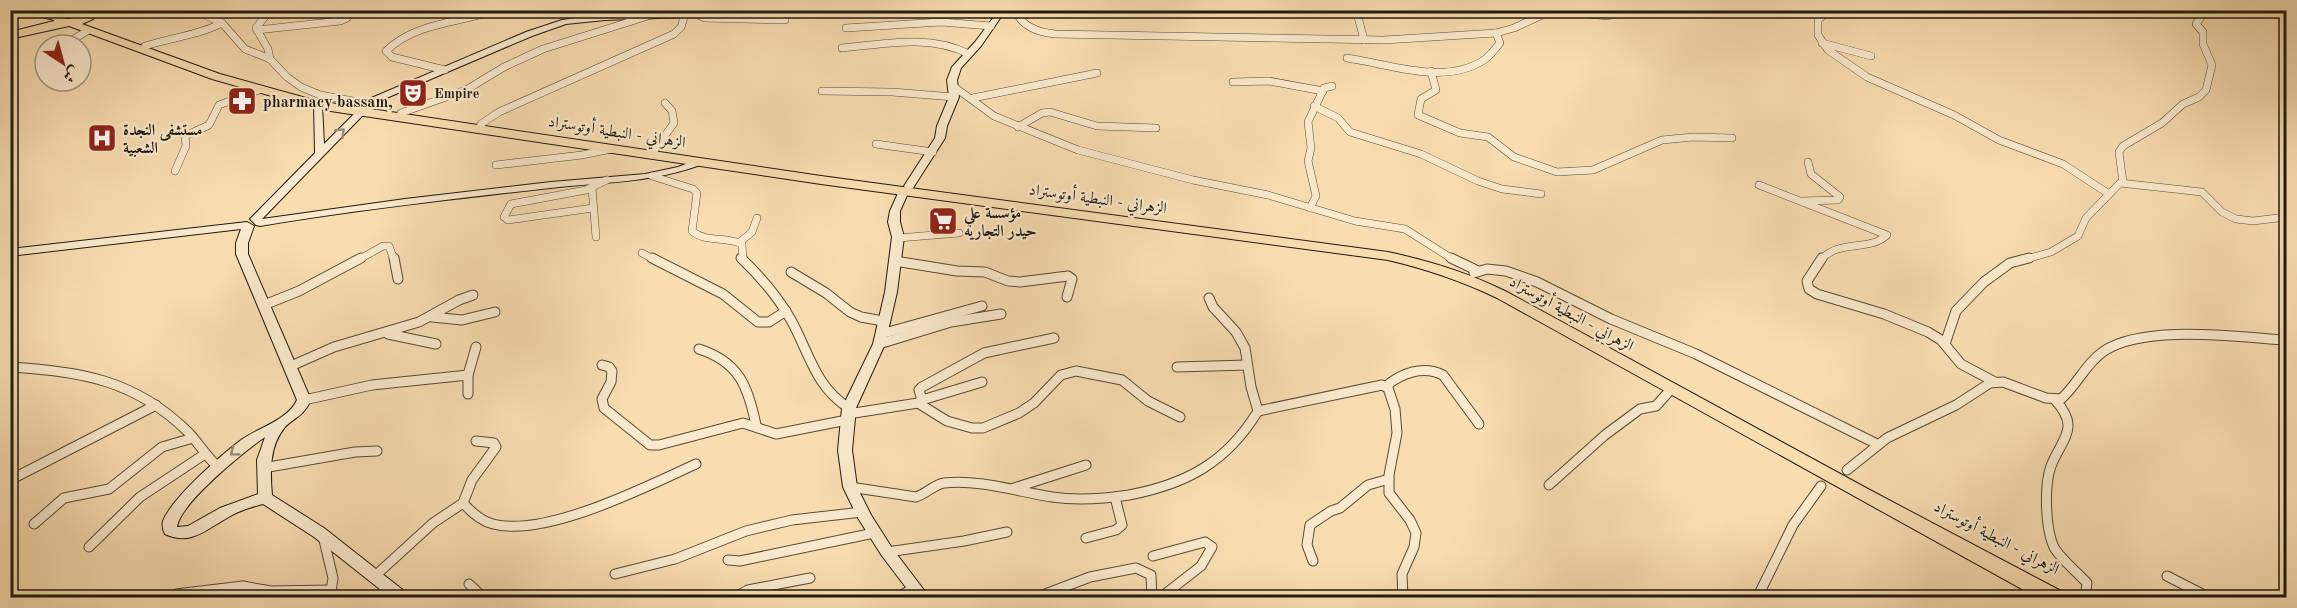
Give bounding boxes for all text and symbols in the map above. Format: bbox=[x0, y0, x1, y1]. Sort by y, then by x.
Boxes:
north arrow bbox=[33, 33, 93, 93]
text: ش bbox=[60, 62, 82, 85]
theatre icon: Empire bbox=[397, 77, 429, 109]
pharmacy icon: pharmacy bassam, bbox=[226, 85, 258, 117]
place label: Empire bbox=[434, 87, 479, 101]
place label: pharmacy bassam, bbox=[263, 95, 393, 111]
street label: الزهراني - النبطية أوتوستراد bbox=[546, 109, 687, 155]
hospital icon: مستشفى النجدة الشعبية bbox=[86, 122, 118, 154]
place label: مستشفى النجدة الشعبية bbox=[123, 122, 202, 157]
one-way arrow bbox=[334, 129, 345, 140]
street label: الزهراني - النبطية أوتوستراد bbox=[1027, 177, 1168, 221]
supermarket icon: مؤسسة علي حيدر التجاريه bbox=[927, 205, 959, 237]
place label: مؤسسة علي حيدر التجاريه bbox=[963, 206, 1037, 241]
street label: الزهراني - النبطية أوتوستراد bbox=[1505, 270, 1638, 358]
one-way arrow bbox=[229, 445, 240, 456]
street label: الزهراني - النبطية أوتوستراد bbox=[1930, 495, 2064, 581]

